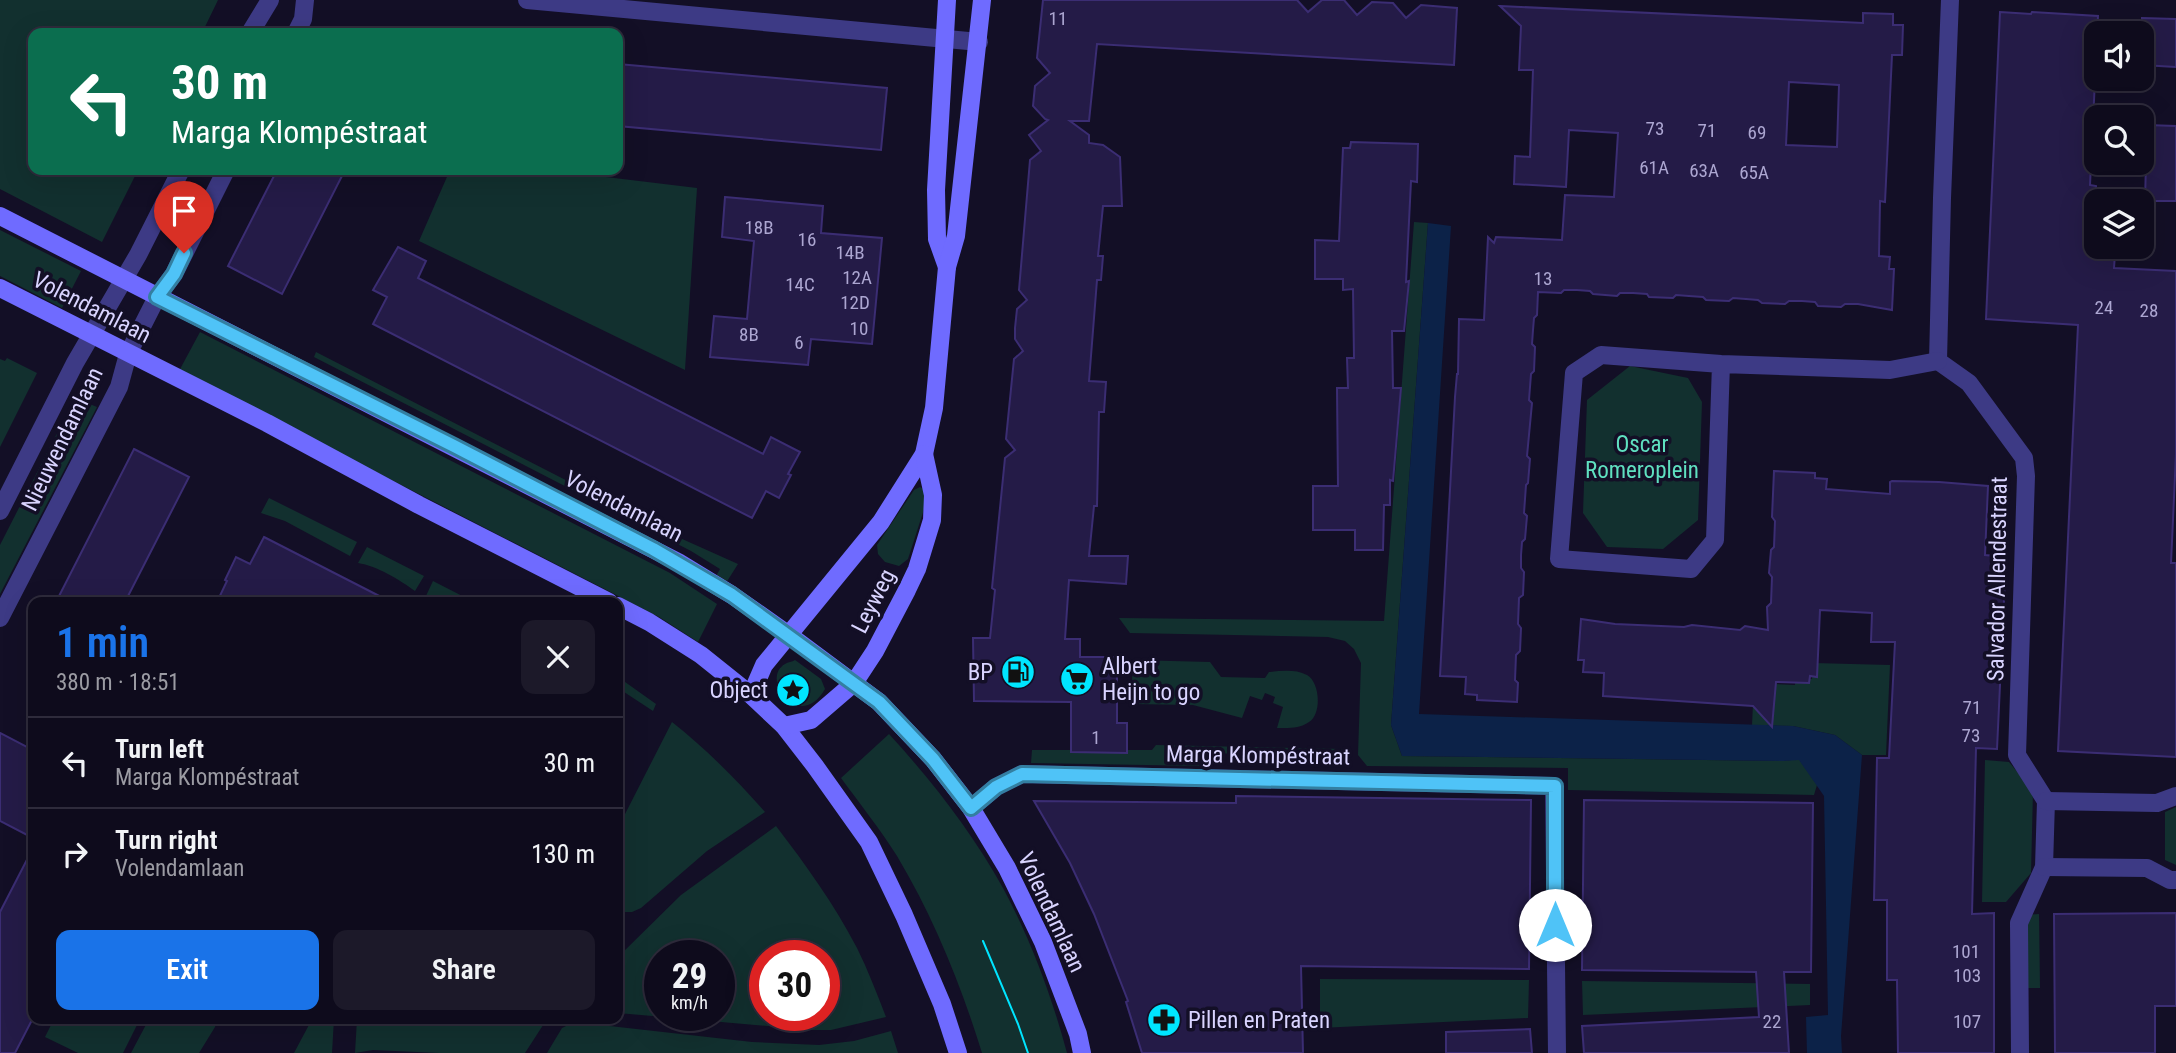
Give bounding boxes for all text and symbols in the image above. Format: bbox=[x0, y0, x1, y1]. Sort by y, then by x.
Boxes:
house number: 11 bbox=[1049, 7, 1067, 30]
map controls bbox=[2084, 21, 2154, 259]
button: sound bbox=[2084, 21, 2154, 91]
text: 30 m bbox=[171, 54, 268, 111]
icon: left bbox=[56, 56, 147, 147]
button: search bbox=[2084, 105, 2154, 175]
text: Marga Klompéstraat bbox=[171, 113, 427, 151]
house number: 73 bbox=[1646, 117, 1664, 140]
house number: 71 bbox=[1698, 119, 1716, 142]
house number: 69 bbox=[1748, 121, 1766, 144]
house number: 61A bbox=[1639, 156, 1669, 179]
house number: 63A bbox=[1689, 159, 1719, 182]
house number: 65A bbox=[1739, 161, 1769, 184]
pin bbox=[154, 181, 214, 253]
button: layers bbox=[2084, 189, 2154, 259]
icon: arrive bbox=[165, 192, 203, 230]
house number: 18B bbox=[744, 216, 774, 239]
house number: 16 bbox=[798, 228, 816, 251]
house number: 14B bbox=[835, 241, 865, 264]
street label: Volendamlaan bbox=[28, 266, 156, 349]
house number: 12A bbox=[842, 266, 872, 289]
house number: 13 bbox=[1534, 267, 1552, 290]
house number: 14C bbox=[785, 273, 815, 296]
house number: 12D bbox=[840, 291, 870, 314]
house number: 24 bbox=[2095, 296, 2113, 319]
house number: 28 bbox=[2140, 299, 2158, 322]
house number: 10 bbox=[850, 317, 868, 340]
house number: 8B bbox=[739, 323, 759, 346]
house number: 6 bbox=[794, 331, 804, 354]
street label: Nieuwendamlaan bbox=[16, 363, 109, 515]
park label: Oscar Romeroplein bbox=[1585, 431, 1699, 484]
street label: Volendamlaan bbox=[560, 465, 688, 548]
street label: Salvador Allendestraat bbox=[1982, 476, 2013, 682]
street label: Leyweg bbox=[846, 565, 901, 638]
text: 1 min bbox=[56, 618, 149, 667]
button: close bbox=[521, 620, 595, 694]
fuel station icon: BP bbox=[999, 653, 1037, 691]
place label: Albert Heijn to go bbox=[1102, 653, 1200, 706]
place label: BP bbox=[968, 659, 993, 686]
supermarket icon: Albert Heijn to go bbox=[1058, 660, 1096, 698]
text: 380 m · 18:51 bbox=[56, 669, 180, 696]
place icon: Object bbox=[774, 671, 812, 709]
place label: Object bbox=[709, 677, 768, 704]
house number: 71 bbox=[1963, 696, 1981, 719]
house number: 73 bbox=[1962, 724, 1980, 747]
house number: 1 bbox=[1091, 726, 1101, 749]
text: Turn left bbox=[115, 734, 204, 764]
street label: Marga Klompéstraat bbox=[1166, 740, 1350, 771]
icon: left bbox=[56, 744, 94, 782]
text: 30 m bbox=[544, 748, 595, 778]
text: Marga Klompéstraat bbox=[115, 764, 299, 791]
text: Turn right bbox=[115, 825, 217, 855]
icon: right bbox=[56, 835, 94, 873]
text: 130 m bbox=[531, 839, 595, 869]
street label: Volendamlaan bbox=[1012, 848, 1091, 977]
text: Volendamlaan bbox=[115, 855, 244, 882]
position arrow bbox=[1518, 888, 1592, 962]
button: Exit bbox=[56, 930, 319, 1010]
button: Share bbox=[333, 930, 595, 1010]
speed limit sign: 30 bbox=[749, 940, 840, 1031]
house number: 101 bbox=[1952, 940, 1980, 963]
text: 29 bbox=[672, 956, 707, 997]
house number: 103 bbox=[1953, 964, 1981, 987]
text: km/h bbox=[671, 992, 708, 1013]
pharmacy icon: Pillen en Praten bbox=[1145, 1001, 1183, 1039]
place label: Pillen en Praten bbox=[1188, 1007, 1330, 1034]
house number: 22 bbox=[1763, 1010, 1781, 1033]
house number: 107 bbox=[1953, 1010, 1981, 1033]

